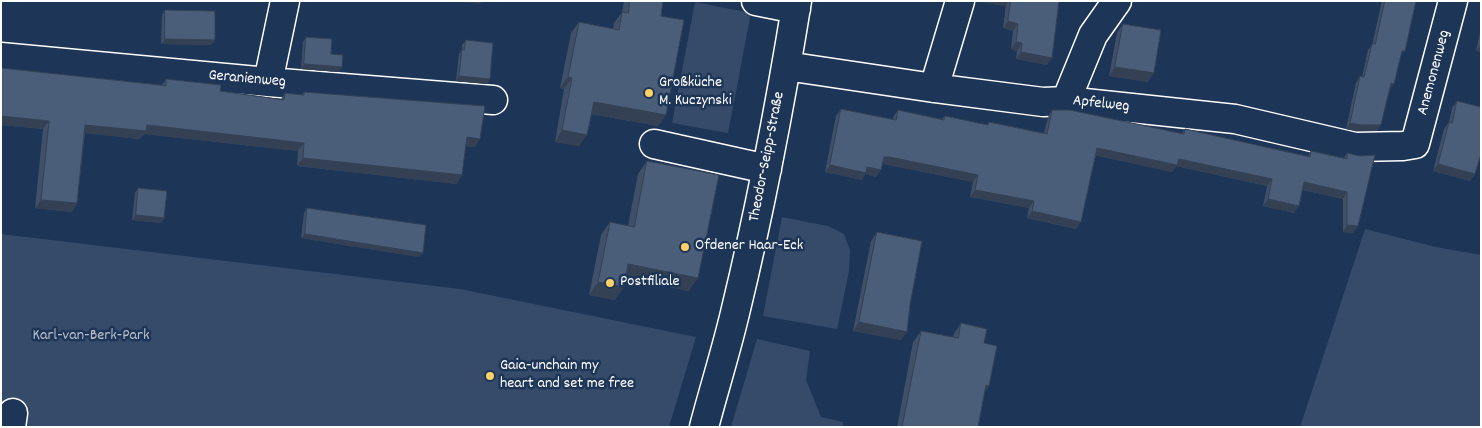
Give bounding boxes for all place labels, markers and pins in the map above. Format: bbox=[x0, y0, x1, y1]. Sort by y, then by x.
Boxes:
place label: Großküche M. Kuczynski bbox=[659, 74, 732, 112]
marker: Großküche M. Kuczynski bbox=[643, 87, 655, 99]
place label: Ofdener Haar-Eck bbox=[695, 237, 803, 257]
marker: Ofdener Haar-Eck bbox=[679, 241, 691, 253]
place label: Postfiliale bbox=[620, 273, 680, 293]
marker: Postfiliale bbox=[604, 277, 616, 289]
place label: Gaia-unchain my heart and set me free bbox=[500, 357, 634, 395]
marker: Gaia-unchain my heart and set me free bbox=[484, 370, 496, 382]

